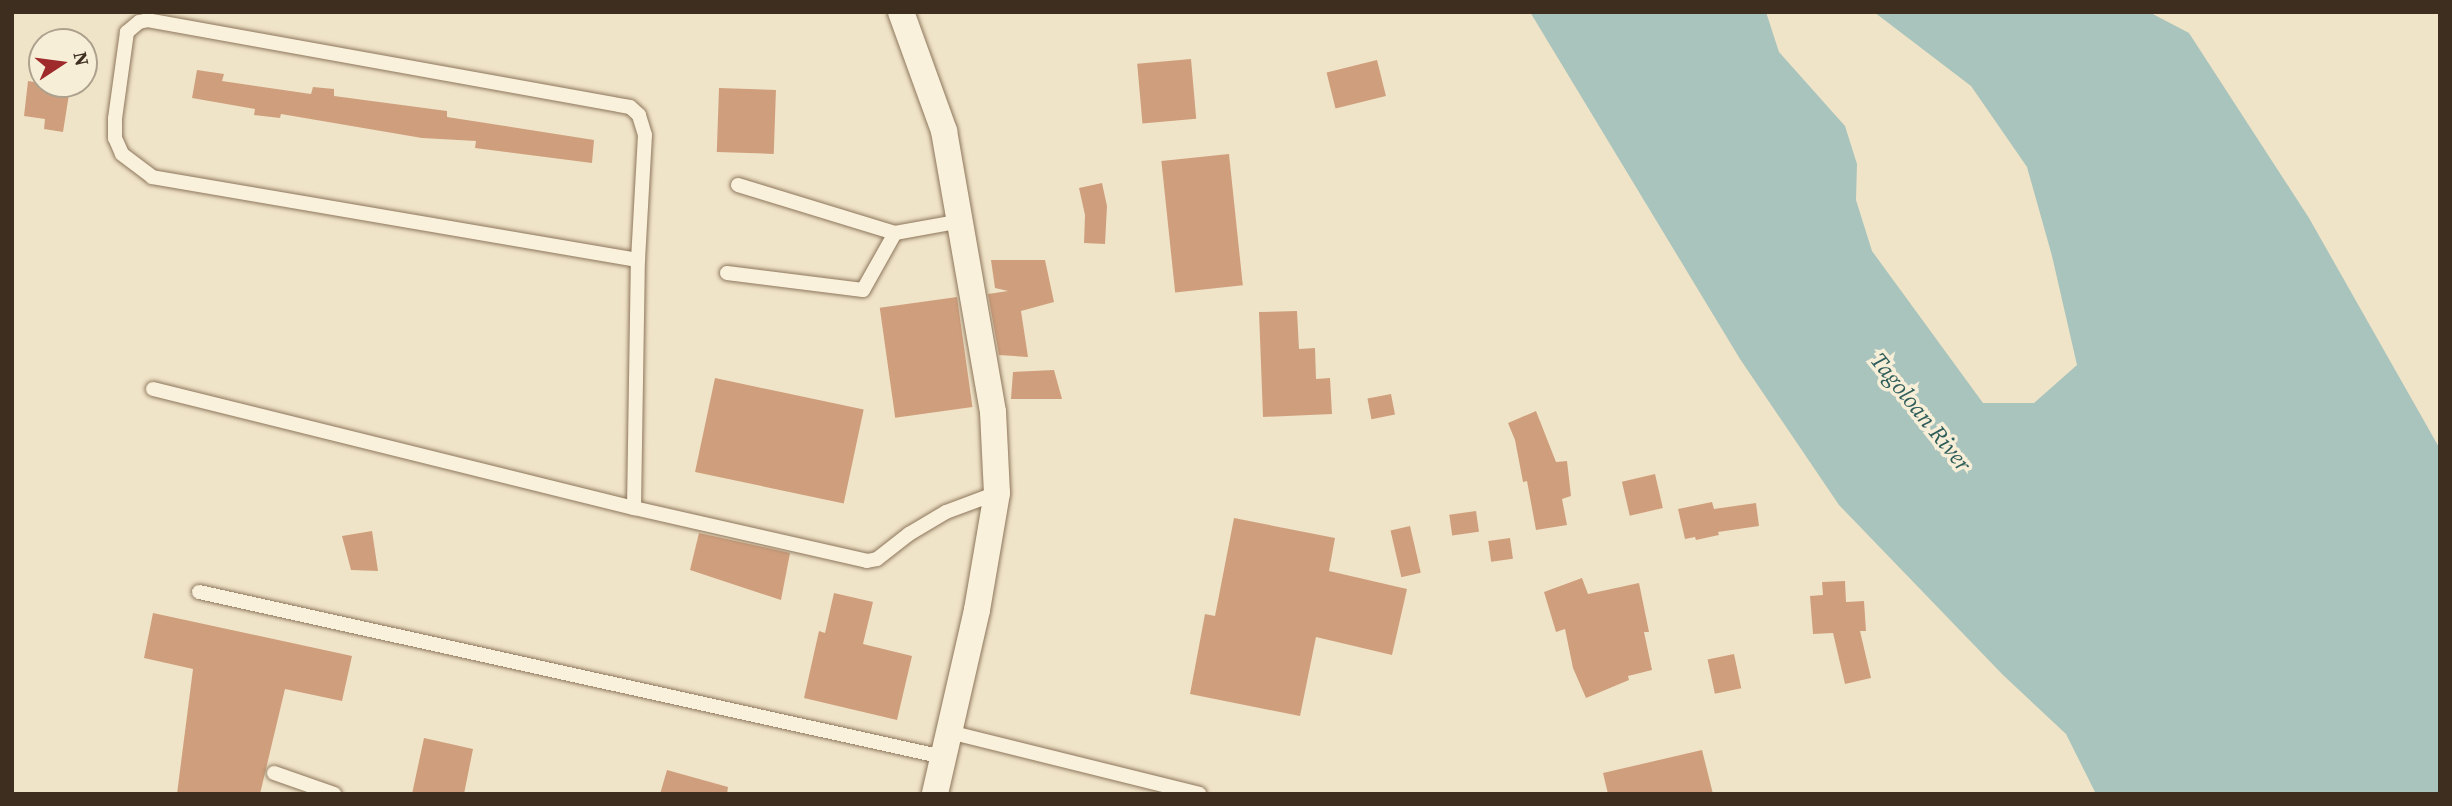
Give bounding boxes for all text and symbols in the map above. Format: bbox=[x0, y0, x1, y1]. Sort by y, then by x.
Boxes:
north arrow bbox=[28, 28, 98, 98]
text: N bbox=[67, 49, 96, 68]
water label: Tagoloan River bbox=[1865, 347, 1977, 477]

